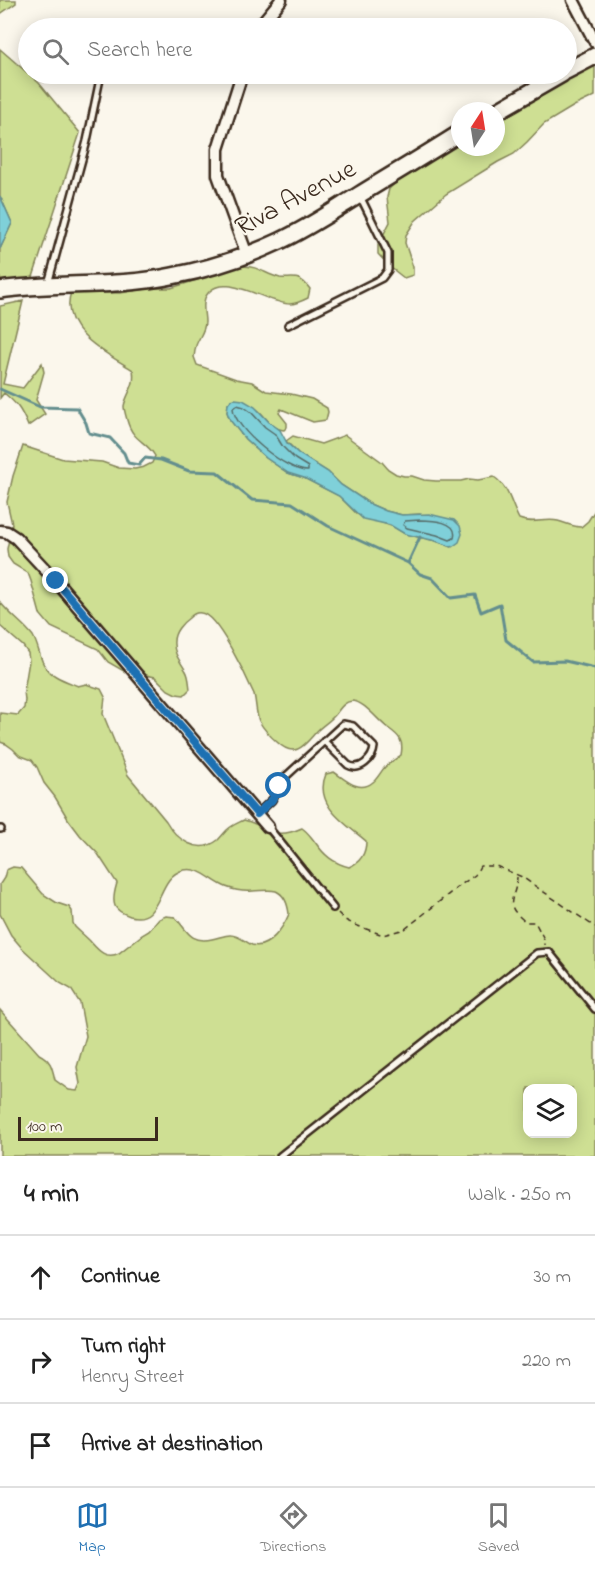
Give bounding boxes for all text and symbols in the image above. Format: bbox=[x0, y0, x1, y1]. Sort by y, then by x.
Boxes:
search box bbox=[18, 18, 577, 84]
icon: search bbox=[39, 35, 72, 68]
text: Search here bbox=[87, 35, 192, 67]
north arrow bbox=[451, 102, 505, 156]
street label: Riva Avenue bbox=[228, 150, 364, 247]
route end bbox=[42, 567, 68, 593]
route start bbox=[265, 772, 291, 798]
map controls bbox=[523, 1084, 577, 1138]
button: layers bbox=[523, 1084, 577, 1138]
scale bar bbox=[18, 1114, 158, 1142]
text: 100 m bbox=[27, 1115, 62, 1139]
text: 4 min bbox=[24, 1176, 79, 1214]
text: Walk · 250 m bbox=[468, 1181, 571, 1210]
icon: ahead bbox=[24, 1261, 57, 1294]
text: Continue bbox=[81, 1261, 160, 1293]
text: 30 m bbox=[534, 1263, 571, 1292]
text: Turn right bbox=[81, 1331, 166, 1363]
icon: right bbox=[24, 1345, 57, 1378]
text: 220 m bbox=[522, 1347, 571, 1376]
text: Henry Street bbox=[81, 1363, 184, 1392]
icon: arrive bbox=[24, 1429, 57, 1462]
text: Arrive at destination bbox=[81, 1429, 263, 1461]
tab: Map bbox=[76, 1499, 109, 1559]
tab: Directions bbox=[260, 1499, 326, 1559]
tab: Saved bbox=[478, 1499, 519, 1559]

